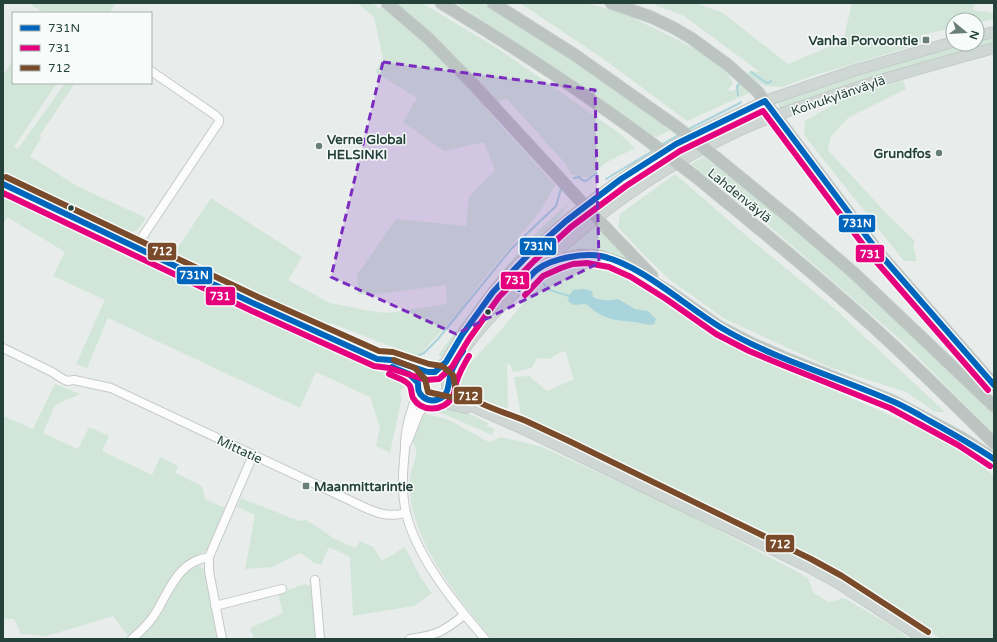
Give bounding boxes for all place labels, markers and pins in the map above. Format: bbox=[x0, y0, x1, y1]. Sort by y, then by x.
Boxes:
place label: Vanha Porvoontie bbox=[809, 33, 919, 49]
marker: Vanha Porvoontie bbox=[921, 35, 931, 45]
place label: Verne Global HELSINKI bbox=[327, 132, 406, 163]
marker: Verne Global HELSINKI bbox=[314, 141, 324, 151]
place label: Grundfos bbox=[873, 146, 931, 162]
marker: Grundfos bbox=[934, 148, 944, 158]
unlabelled marker bbox=[66, 203, 76, 213]
unlabelled marker bbox=[483, 307, 493, 317]
place label: Maanmittarintie bbox=[314, 479, 414, 495]
marker: Maanmittarintie bbox=[301, 481, 311, 491]

